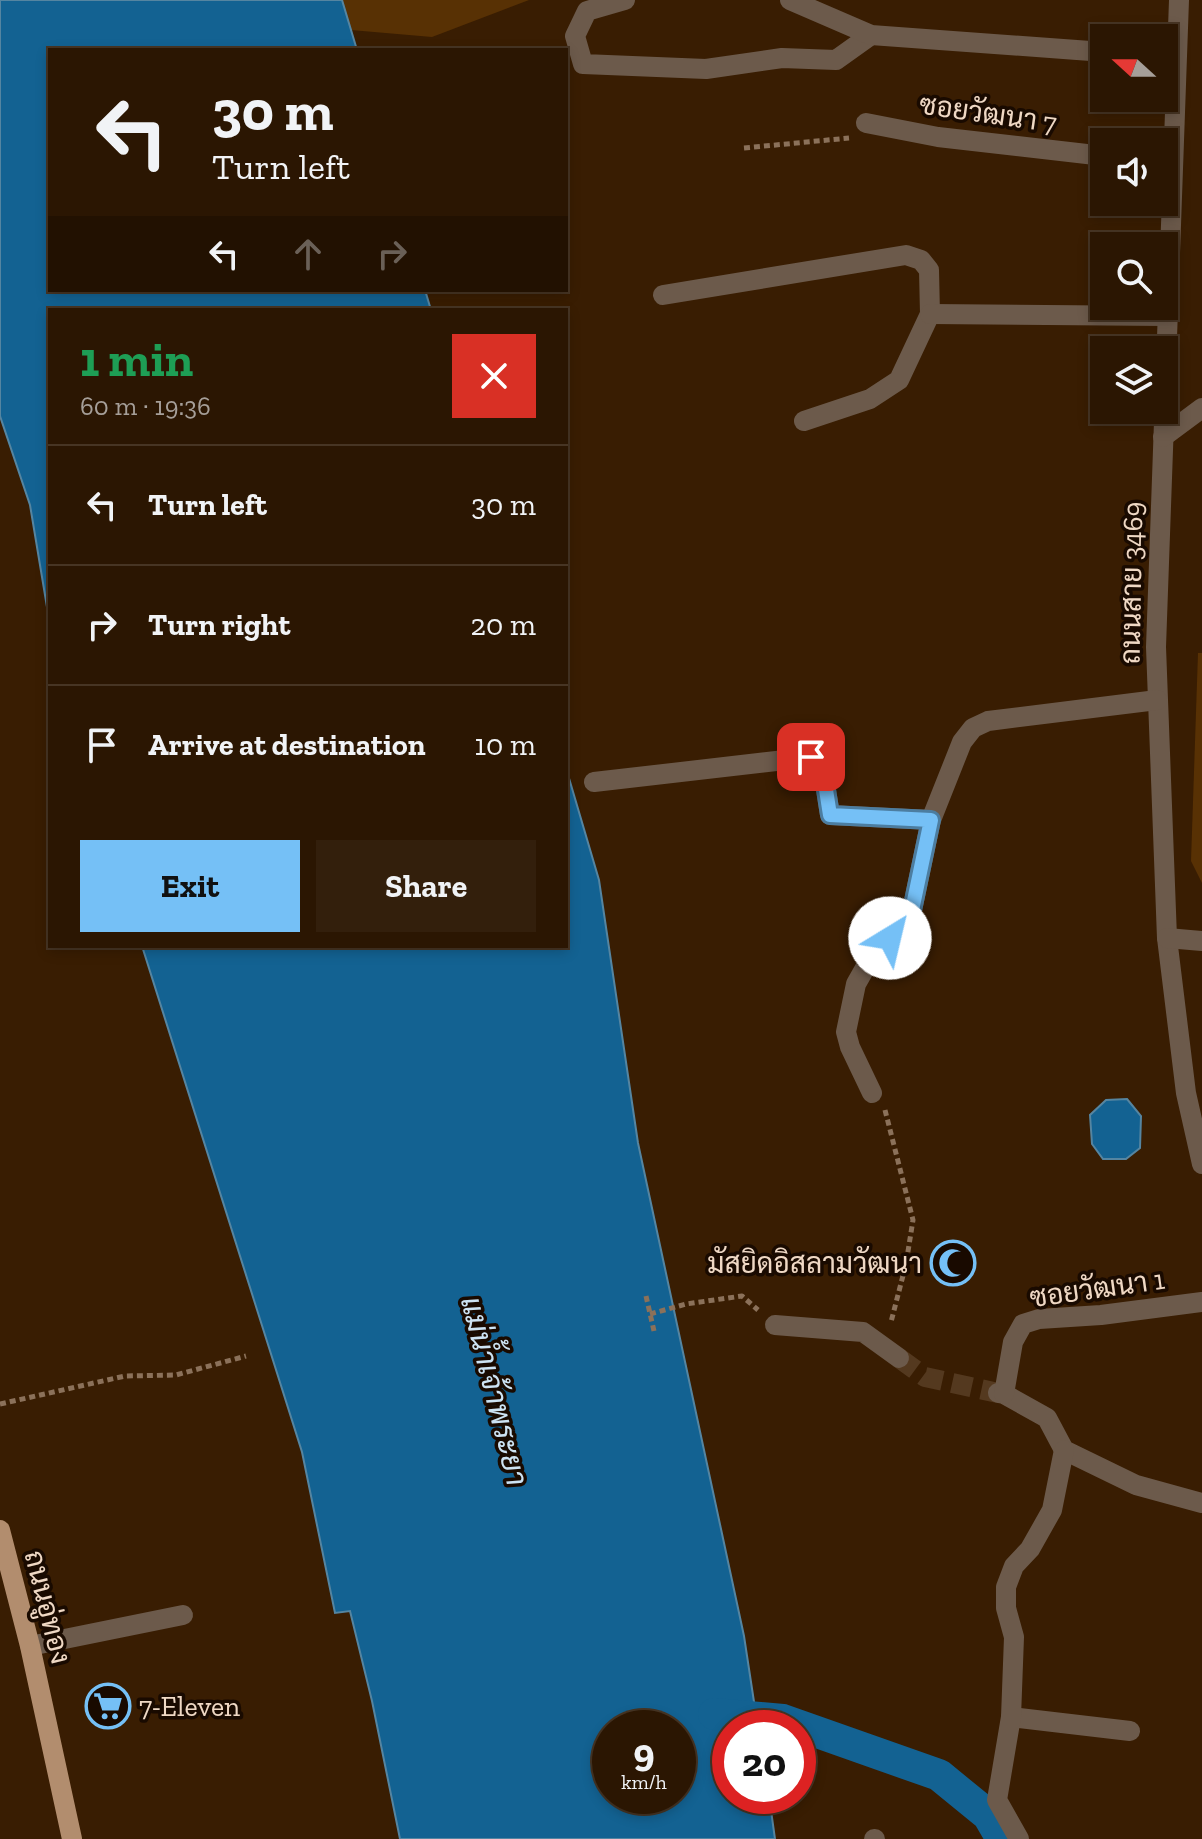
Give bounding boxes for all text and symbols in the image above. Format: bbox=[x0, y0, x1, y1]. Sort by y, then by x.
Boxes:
north arrow bbox=[1090, 24, 1178, 112]
map controls bbox=[1090, 24, 1178, 424]
text: 30 m bbox=[212, 77, 334, 144]
icon: left bbox=[80, 80, 184, 184]
street label: ซอยวัฒนา 7 bbox=[917, 86, 1059, 139]
button: sound bbox=[1090, 128, 1178, 216]
text: Turn left bbox=[212, 145, 350, 188]
icon: left bbox=[202, 232, 246, 276]
icon: ahead bbox=[286, 232, 330, 276]
icon: right bbox=[370, 232, 414, 276]
button: search bbox=[1090, 232, 1178, 320]
text: 1 min bbox=[80, 331, 193, 388]
button: close bbox=[452, 334, 536, 418]
button: layers bbox=[1090, 336, 1178, 424]
text: 60 m · 19:36 bbox=[80, 390, 211, 422]
icon: left bbox=[80, 483, 124, 527]
text: Turn left bbox=[148, 487, 267, 523]
text: 30 m bbox=[471, 487, 536, 523]
street label: ถนนสาย 3469 bbox=[1114, 501, 1149, 665]
icon: right bbox=[80, 603, 124, 647]
text: Turn right bbox=[148, 607, 290, 643]
text: 20 m bbox=[471, 607, 536, 643]
icon: arrive bbox=[80, 723, 124, 767]
pin bbox=[777, 723, 845, 791]
text: Arrive at destination bbox=[148, 727, 425, 763]
text: 10 m bbox=[474, 727, 536, 763]
icon: arrive bbox=[789, 735, 833, 779]
button: Exit bbox=[80, 840, 300, 932]
button: Share bbox=[316, 840, 536, 932]
position arrow bbox=[848, 896, 932, 980]
mosque icon: มัสยิดอิสลามวัฒนา bbox=[929, 1239, 977, 1287]
place label: มัสยิดอิสลามวัฒนา bbox=[707, 1245, 922, 1280]
street label: ซอยวัฒนา 1 bbox=[1027, 1261, 1167, 1314]
water label: แม่น้ำเจ้าพระยา bbox=[453, 1290, 544, 1489]
street label: ถนนอู่ทอง bbox=[15, 1547, 79, 1668]
supermarket icon: 7-Eleven bbox=[84, 1682, 132, 1730]
place label: 7-Eleven bbox=[139, 1690, 240, 1723]
speed limit sign: 20 bbox=[712, 1710, 816, 1814]
text: 9 bbox=[633, 1728, 655, 1776]
text: km/h bbox=[621, 1770, 667, 1794]

